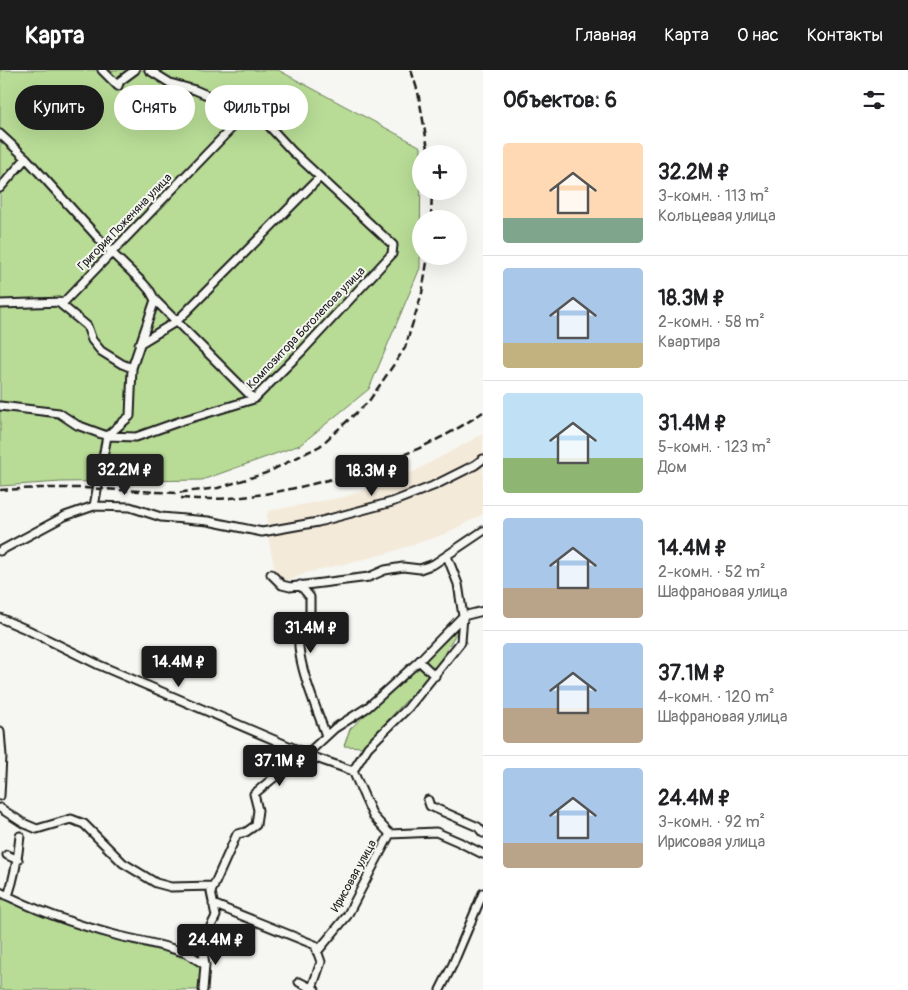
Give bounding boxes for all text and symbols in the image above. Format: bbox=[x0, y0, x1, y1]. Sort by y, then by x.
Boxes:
text: Карта bbox=[25, 21, 84, 50]
text: Главная bbox=[575, 24, 636, 47]
text: Карта bbox=[664, 24, 709, 47]
text: О нас bbox=[737, 24, 779, 47]
text: Контакты bbox=[807, 24, 883, 47]
chip: Купить bbox=[15, 85, 104, 130]
chip: Снять bbox=[114, 85, 195, 130]
chip: Фильтры bbox=[205, 85, 308, 130]
icon: filters bbox=[860, 86, 888, 114]
text: Объектов: 6 bbox=[503, 87, 617, 114]
map controls bbox=[412, 145, 467, 265]
button: + bbox=[412, 145, 467, 200]
text: 32.2M ₽ bbox=[658, 159, 730, 186]
icon: home bbox=[543, 163, 603, 223]
street label: Григория Поженяна улица bbox=[75, 170, 176, 274]
text: 3-комн. · 113 m² bbox=[658, 186, 769, 206]
text: Кольцевая улица bbox=[658, 206, 776, 226]
button: − bbox=[412, 210, 467, 265]
street label: Композитора Боголепова улица bbox=[244, 263, 369, 392]
text: 18.3M ₽ bbox=[658, 285, 725, 312]
icon: home bbox=[543, 288, 603, 348]
text: 2-комн. · 58 m² bbox=[658, 312, 765, 332]
text: Квартира bbox=[658, 332, 720, 352]
text: 31.4M ₽ bbox=[658, 410, 727, 437]
icon: home bbox=[543, 413, 603, 473]
text: 5-комн. · 123 m² bbox=[658, 437, 771, 457]
pin: 32.2M ₽ bbox=[79, 454, 171, 496]
pin: 18.3M ₽ bbox=[326, 454, 418, 497]
text: Дом bbox=[658, 457, 687, 477]
text: 32.2M ₽ bbox=[98, 460, 152, 480]
text: 18.3M ₽ bbox=[346, 461, 398, 481]
text: 14.4M ₽ bbox=[658, 535, 727, 562]
icon: home bbox=[543, 538, 603, 598]
text: 2-комн. · 52 m² bbox=[658, 562, 766, 582]
text: Шафрановая улица bbox=[658, 582, 788, 602]
pin: 31.4M ₽ bbox=[265, 612, 357, 654]
text: 31.4M ₽ bbox=[285, 618, 337, 638]
pin: 14.4M ₽ bbox=[133, 646, 225, 688]
text: 14.4M ₽ bbox=[153, 652, 205, 672]
text: 37.1M ₽ bbox=[658, 660, 726, 687]
icon: home bbox=[543, 663, 603, 723]
text: 4-комн. · 120 m² bbox=[658, 687, 774, 707]
text: Шафрановая улица bbox=[658, 707, 788, 727]
pin: 37.1M ₽ bbox=[234, 744, 326, 787]
text: 37.1M ₽ bbox=[254, 751, 306, 771]
text: 24.4M ₽ bbox=[658, 785, 731, 812]
icon: home bbox=[543, 788, 603, 848]
text: 3-комн. · 92 m² bbox=[658, 812, 765, 832]
text: Ирисовая улица bbox=[658, 832, 765, 852]
street label: Ирисовая улица bbox=[328, 837, 380, 915]
pin: 24.4M ₽ bbox=[170, 924, 262, 966]
text: 24.4M ₽ bbox=[188, 930, 244, 950]

